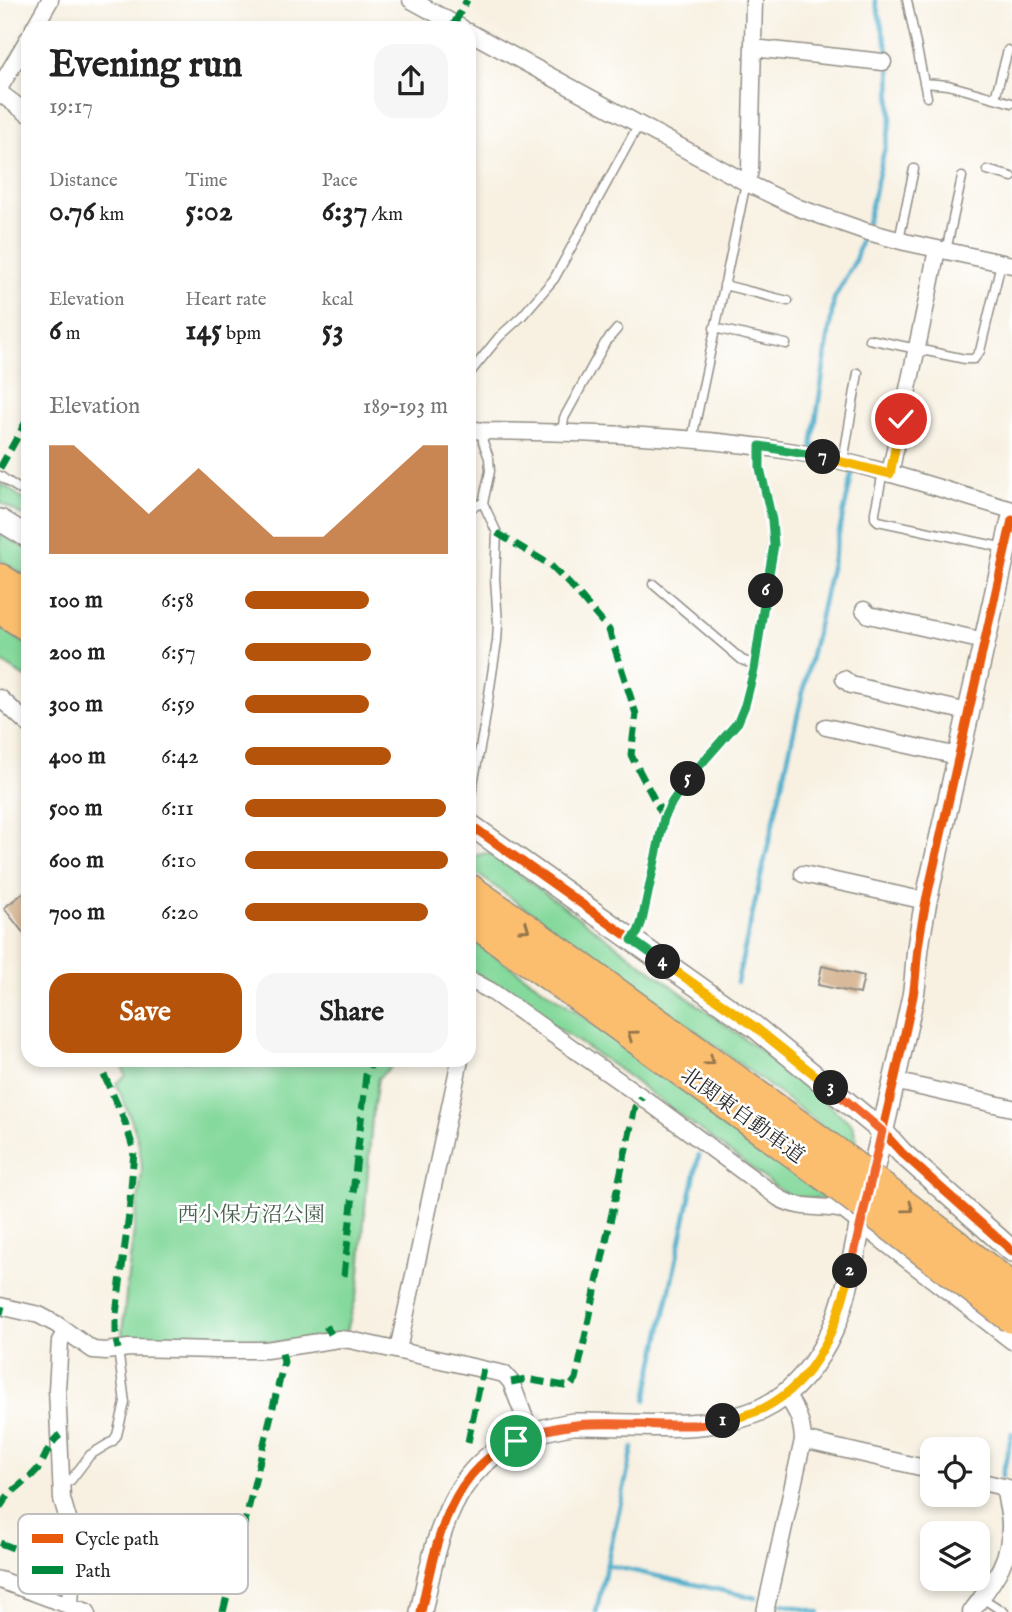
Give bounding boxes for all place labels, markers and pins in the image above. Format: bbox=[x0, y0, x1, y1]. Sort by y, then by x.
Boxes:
pin bbox=[871, 389, 931, 449]
pin: 7 bbox=[806, 440, 840, 475]
pin: 6 bbox=[748, 574, 784, 608]
pin: 5 bbox=[670, 762, 706, 796]
pin: 4 bbox=[646, 944, 680, 979]
pin: 3 bbox=[814, 1070, 848, 1106]
pin: 2 bbox=[832, 1254, 868, 1288]
pin: 1 bbox=[706, 1404, 740, 1438]
pin bbox=[486, 1411, 546, 1471]

